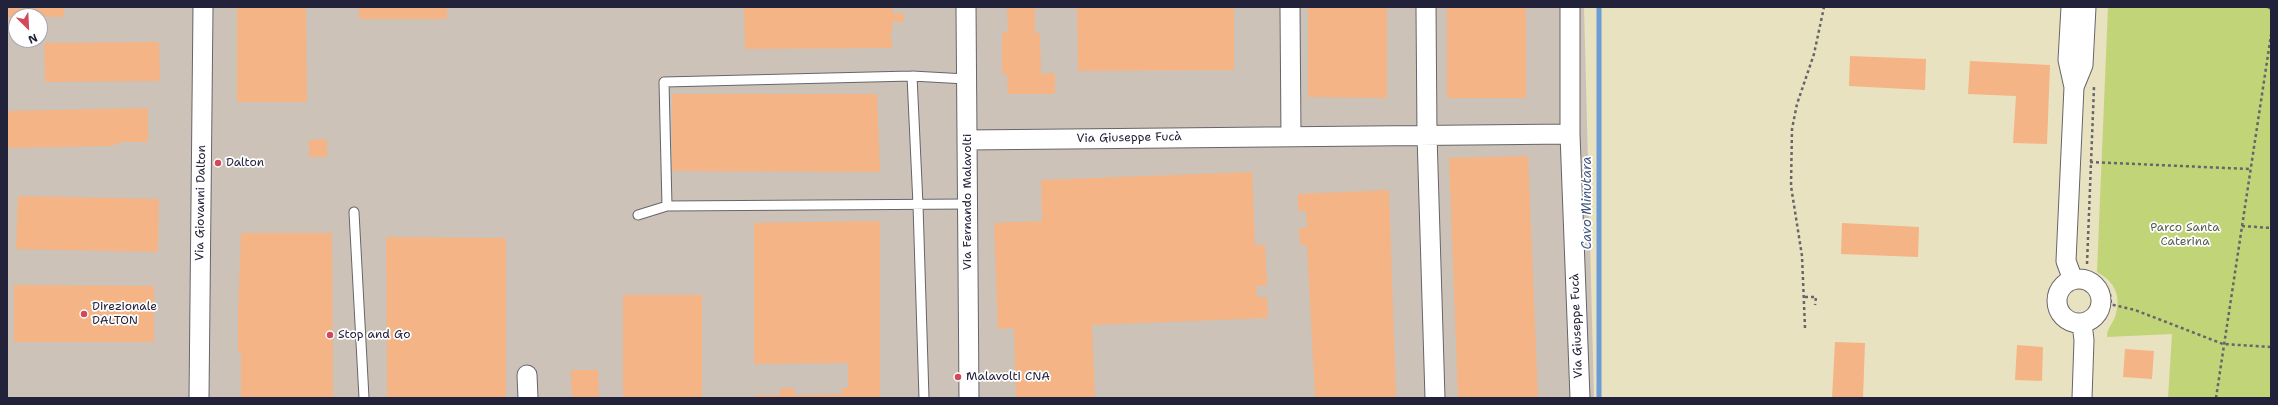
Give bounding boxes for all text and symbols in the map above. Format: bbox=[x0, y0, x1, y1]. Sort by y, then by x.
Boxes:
north arrow bbox=[8, 8, 48, 48]
text: N bbox=[26, 30, 40, 47]
street label: Via Giuseppe Fucà bbox=[1076, 130, 1182, 146]
street label: Via Fernando Malavolti bbox=[961, 134, 975, 270]
street label: Via Giovanni Dalton bbox=[193, 145, 209, 261]
place label: Dalton bbox=[226, 156, 264, 170]
water label: Cavo Minutara bbox=[1580, 157, 1596, 249]
marker: Dalton bbox=[213, 158, 223, 168]
park label: Parco Santa Caterina bbox=[2150, 221, 2220, 249]
street label: Via Giuseppe Fucà bbox=[1568, 273, 1586, 379]
place label: Direzionale DALTON bbox=[92, 300, 157, 328]
marker: Direzionale DALTON bbox=[79, 309, 89, 319]
place label: Stop and Go bbox=[338, 328, 410, 342]
marker: Stop and Go bbox=[325, 330, 335, 340]
place label: Malavolti CNA bbox=[966, 370, 1050, 384]
marker: Malavolti CNA bbox=[953, 372, 963, 382]

